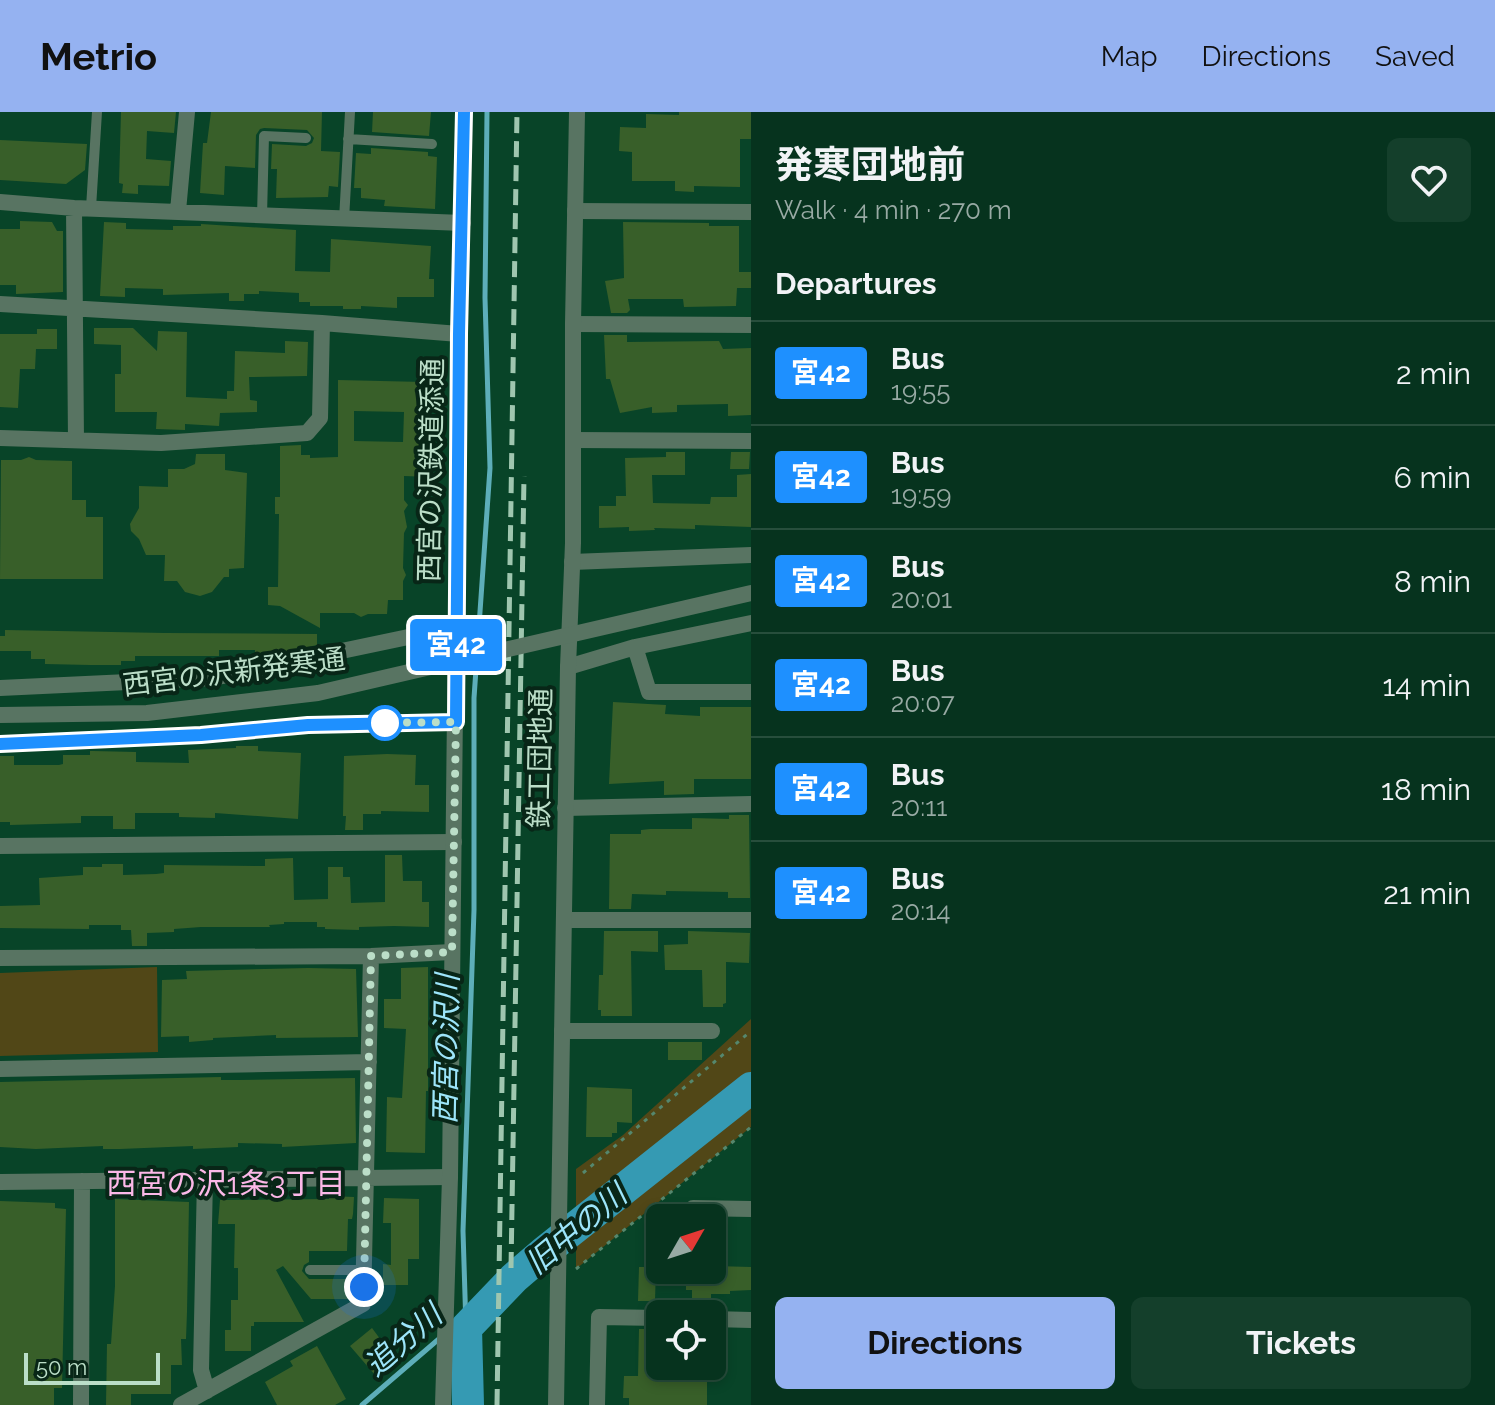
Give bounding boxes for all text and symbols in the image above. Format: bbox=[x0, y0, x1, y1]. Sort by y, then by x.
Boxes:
text: Metrio bbox=[40, 34, 157, 79]
text: Map bbox=[1101, 40, 1158, 73]
text: Directions bbox=[1202, 40, 1331, 73]
text: Saved bbox=[1375, 40, 1455, 73]
button: heart bbox=[1387, 138, 1471, 222]
text: 発寒団地前 bbox=[775, 142, 965, 187]
text: Walk · 4 min · 270 m bbox=[775, 195, 1012, 225]
text: Departures bbox=[775, 266, 937, 301]
text: Bus bbox=[891, 341, 944, 376]
text: 宮42 bbox=[791, 356, 851, 389]
text: 2 min bbox=[1396, 356, 1471, 391]
street label: 西宮の沢鉄道添通 bbox=[413, 358, 449, 582]
text: 19:55 bbox=[891, 376, 950, 406]
text: Bus bbox=[891, 445, 944, 480]
text: 宮42 bbox=[791, 460, 851, 493]
text: 6 min bbox=[1394, 460, 1471, 495]
text: 19:59 bbox=[891, 480, 951, 510]
text: Bus bbox=[891, 549, 944, 584]
text: 宮42 bbox=[791, 564, 851, 597]
text: 8 min bbox=[1394, 564, 1471, 599]
text: 20:01 bbox=[891, 584, 952, 614]
line badge: 宮42 bbox=[410, 619, 502, 671]
text: 宮42 bbox=[426, 628, 486, 661]
street label: 西宮の沢新発寒通 bbox=[121, 642, 347, 702]
text: Bus bbox=[891, 653, 944, 688]
text: 宮42 bbox=[791, 668, 851, 701]
text: 14 min bbox=[1383, 668, 1471, 703]
street label: 鉄工団地通 bbox=[522, 688, 558, 828]
text: 20:07 bbox=[891, 688, 955, 718]
unlabelled marker bbox=[368, 706, 402, 740]
text: Bus bbox=[891, 757, 944, 792]
text: 宮42 bbox=[791, 772, 851, 805]
text: 18 min bbox=[1381, 772, 1471, 807]
text: 20:11 bbox=[891, 792, 947, 822]
text: Bus bbox=[891, 861, 944, 896]
text: 宮42 bbox=[791, 876, 851, 909]
text: 21 min bbox=[1383, 876, 1471, 911]
text: 20:14 bbox=[891, 896, 950, 926]
water label: 西宮の沢川 bbox=[427, 971, 465, 1124]
district label: 西宮の沢1条3丁目 bbox=[107, 1166, 345, 1201]
water label: 旧中の川 bbox=[519, 1175, 636, 1281]
north arrow bbox=[646, 1204, 726, 1284]
map controls bbox=[646, 1204, 726, 1380]
your location bbox=[344, 1267, 384, 1307]
water label: 追分川 bbox=[358, 1295, 451, 1383]
button: Directions bbox=[775, 1297, 1115, 1389]
button: Tickets bbox=[1131, 1297, 1471, 1389]
button: locate bbox=[646, 1300, 726, 1380]
scale bar bbox=[24, 1349, 160, 1385]
text: 50 m bbox=[36, 1354, 87, 1380]

